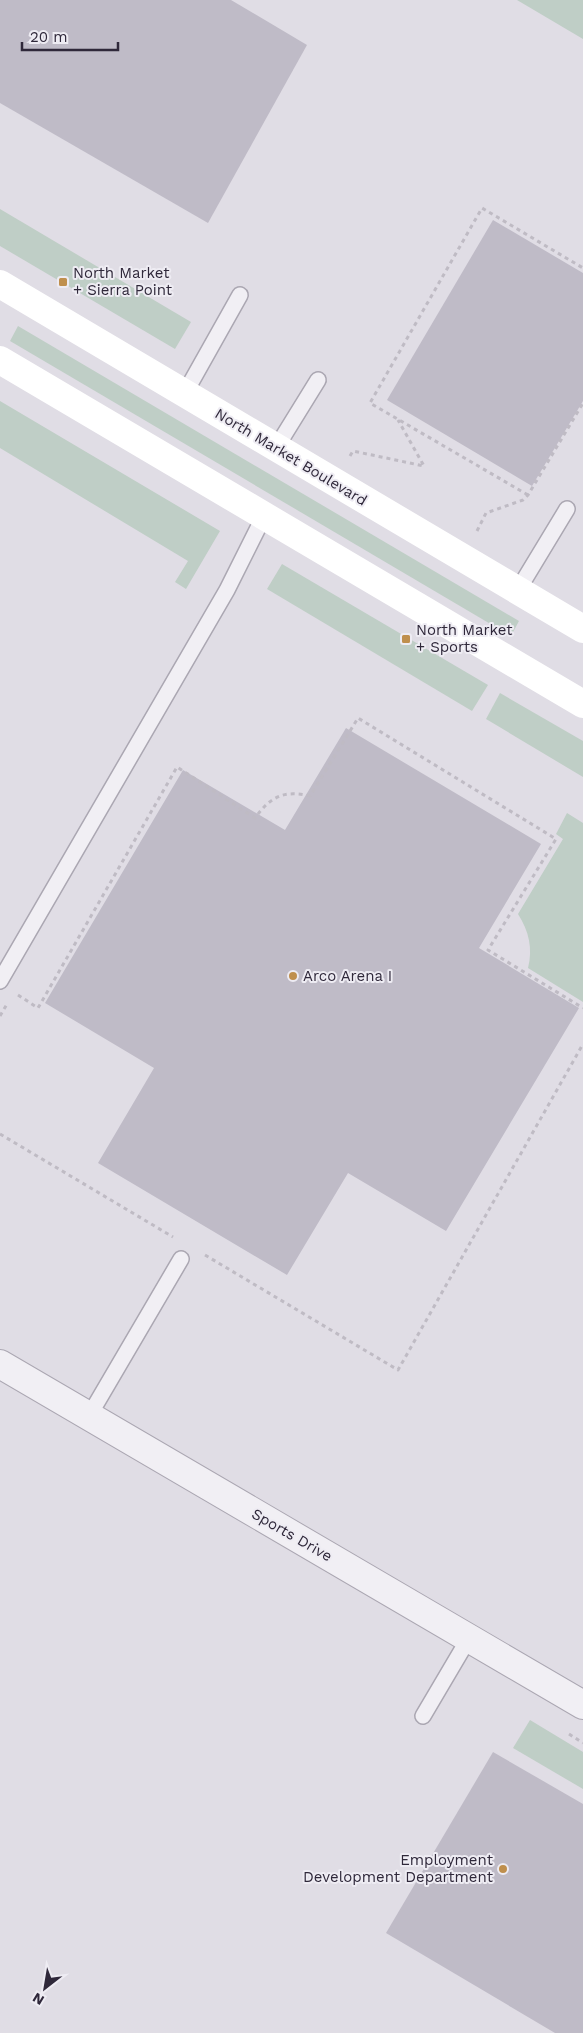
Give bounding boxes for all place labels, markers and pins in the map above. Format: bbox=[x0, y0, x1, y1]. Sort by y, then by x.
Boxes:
place label: North Market + Sierra Point bbox=[73, 264, 173, 299]
marker: North Market + Sierra Point bbox=[57, 276, 69, 288]
place label: North Market + Sports bbox=[416, 621, 513, 656]
marker: North Market + Sports bbox=[400, 633, 412, 645]
place label: Arco Arena I bbox=[303, 967, 392, 985]
marker: Arco Arena I bbox=[287, 970, 299, 982]
place label: Employment Development Department bbox=[303, 1851, 494, 1886]
marker: Employment Development Department bbox=[497, 1863, 509, 1875]

